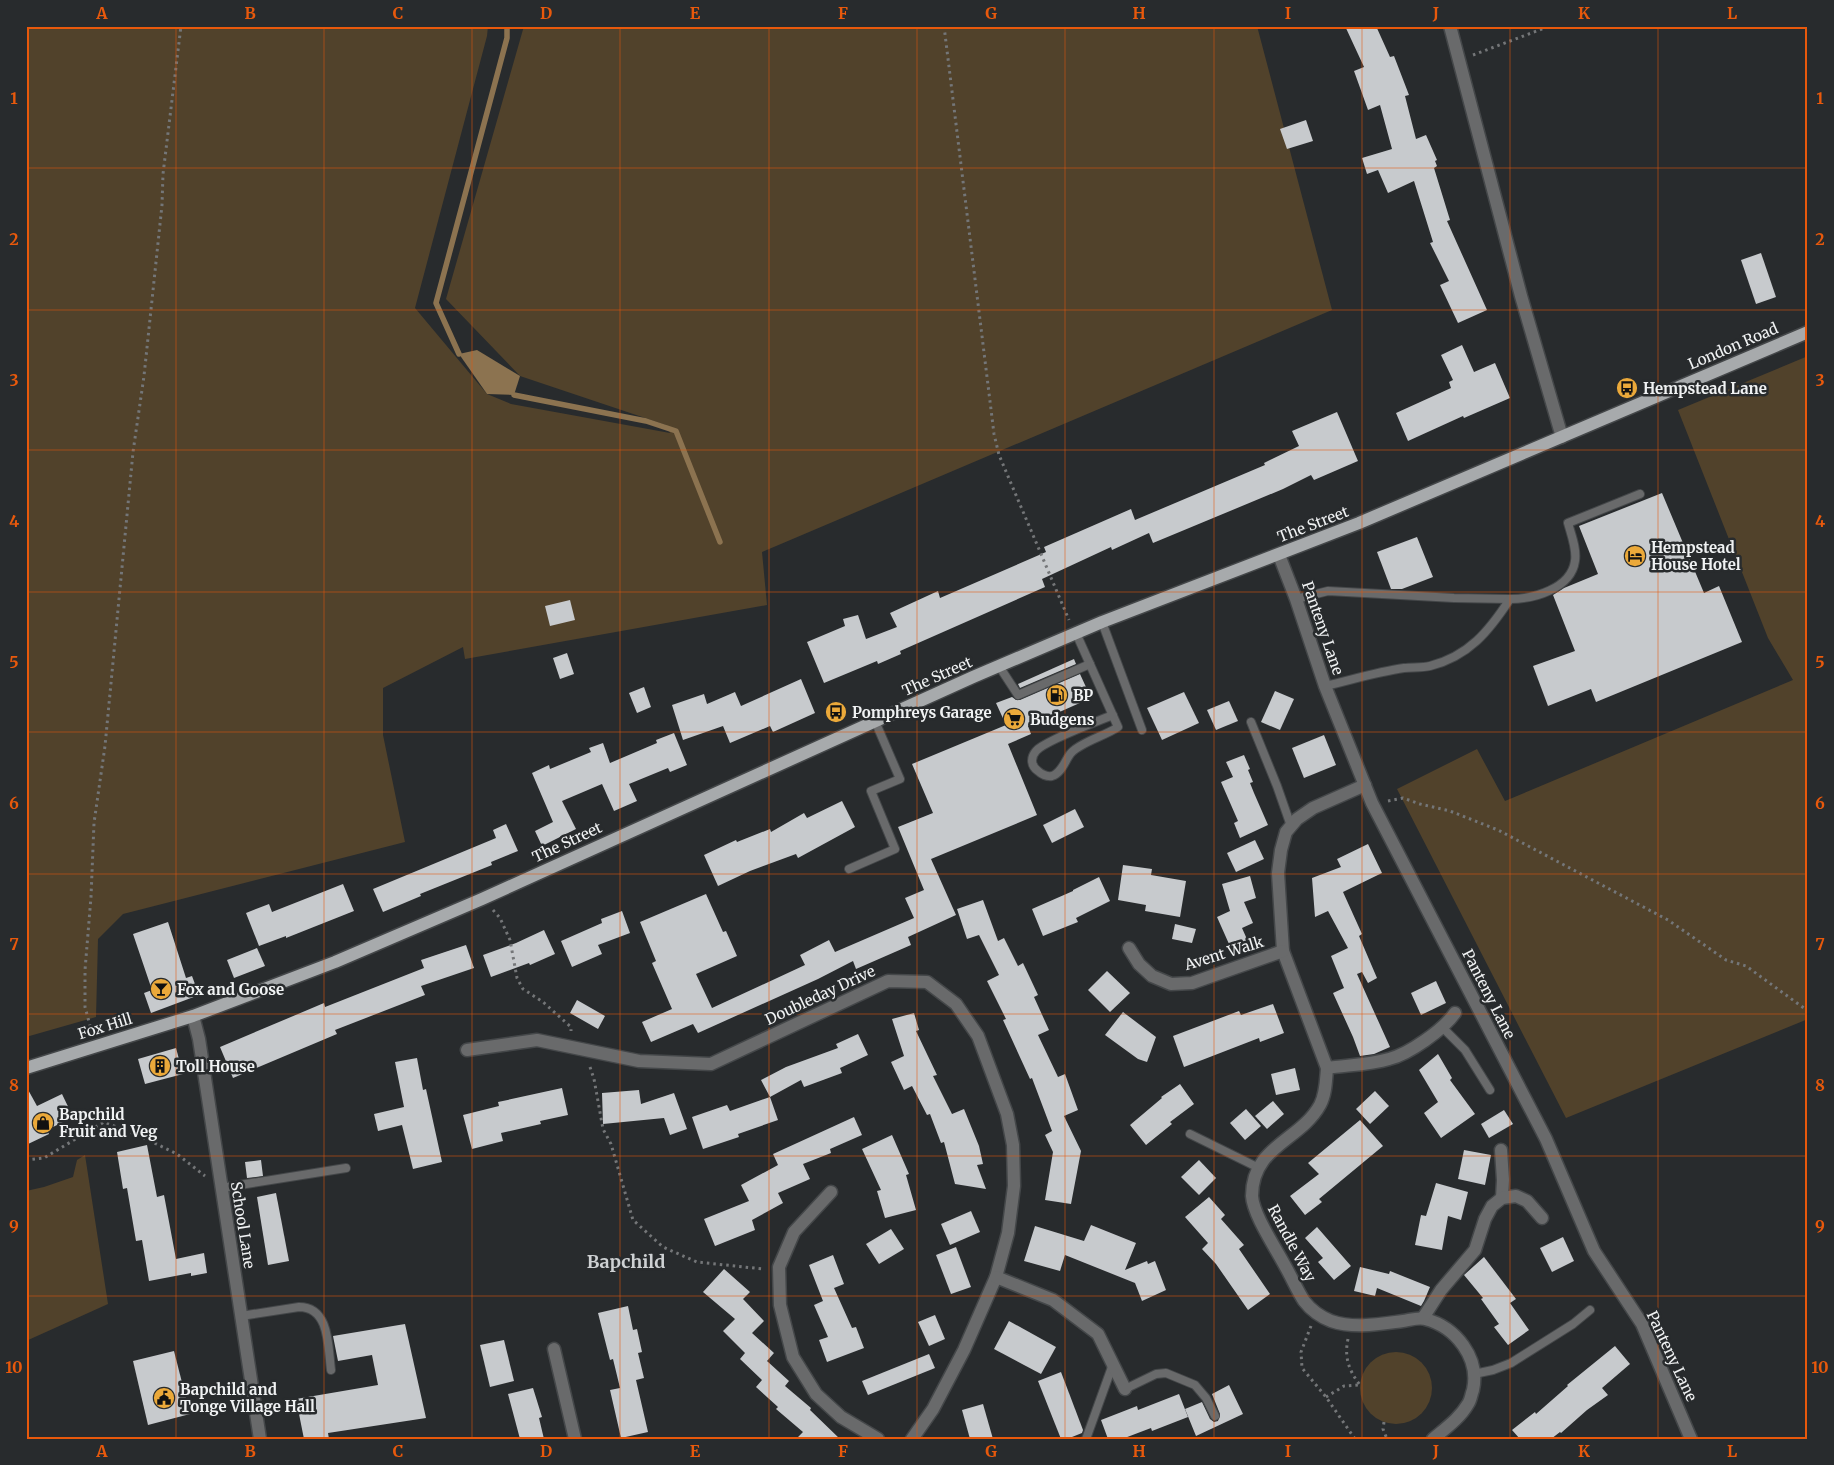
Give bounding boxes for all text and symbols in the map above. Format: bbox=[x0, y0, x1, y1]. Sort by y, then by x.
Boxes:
text: A bbox=[95, 3, 108, 23]
text: B bbox=[244, 3, 256, 23]
text: C bbox=[393, 3, 403, 23]
text: D bbox=[540, 3, 552, 23]
text: E bbox=[690, 3, 701, 23]
text: F bbox=[838, 3, 848, 23]
text: G bbox=[985, 3, 997, 23]
text: H bbox=[1132, 3, 1146, 23]
text: I bbox=[1285, 3, 1291, 23]
text: J bbox=[1432, 3, 1439, 23]
text: K bbox=[1578, 3, 1590, 23]
text: L bbox=[1727, 3, 1737, 23]
text: 1 bbox=[10, 88, 18, 108]
text: 1 bbox=[1816, 88, 1824, 108]
text: 2 bbox=[9, 229, 19, 249]
text: 2 bbox=[1815, 229, 1825, 249]
street label: London Road bbox=[1685, 319, 1781, 373]
text: 3 bbox=[9, 370, 19, 390]
text: 3 bbox=[1815, 370, 1825, 390]
bus stop icon: Hempstead Lane bbox=[1615, 376, 1639, 400]
place label: Hempstead Lane bbox=[1643, 379, 1767, 398]
street label: The Street bbox=[1275, 502, 1351, 546]
text: 4 bbox=[9, 511, 19, 531]
text: 4 bbox=[1815, 511, 1825, 531]
place label: Hempstead House Hotel bbox=[1651, 538, 1741, 574]
hotel icon: Hempstead House Hotel bbox=[1623, 544, 1647, 568]
street label: Panteny Lane bbox=[1298, 579, 1348, 678]
text: 5 bbox=[9, 652, 19, 672]
street label: The Street bbox=[899, 652, 975, 700]
text: 5 bbox=[1815, 652, 1825, 672]
fuel station icon: BP bbox=[1045, 683, 1069, 707]
place label: BP bbox=[1073, 686, 1093, 705]
bus stop icon: Pomphreys Garage bbox=[824, 700, 848, 724]
place label: Pomphreys Garage bbox=[852, 703, 992, 722]
supermarket icon: Budgens bbox=[1002, 707, 1026, 731]
place label: Budgens bbox=[1030, 710, 1095, 729]
text: 6 bbox=[9, 793, 19, 813]
text: 6 bbox=[1815, 793, 1825, 813]
street label: The Street bbox=[529, 818, 605, 866]
street label: Avent Walk bbox=[1181, 932, 1266, 974]
text: 7 bbox=[9, 934, 19, 954]
text: 7 bbox=[1815, 934, 1825, 954]
street label: Panteny Lane bbox=[1458, 946, 1520, 1042]
street label: Doubleday Drive bbox=[762, 961, 878, 1029]
bar icon: Fox and Goose bbox=[149, 977, 173, 1001]
place label: Fox and Goose bbox=[177, 980, 284, 999]
street label: Fox Hill bbox=[76, 1009, 135, 1043]
building icon: Toll House bbox=[148, 1054, 172, 1078]
place label: Toll House bbox=[176, 1057, 255, 1076]
text: 8 bbox=[9, 1075, 19, 1095]
text: 8 bbox=[1815, 1075, 1825, 1095]
place label: Bapchild Fruit and Veg bbox=[59, 1105, 158, 1141]
shop icon: Bapchild Fruit and Veg bbox=[31, 1111, 55, 1135]
street label: School Lane bbox=[227, 1180, 259, 1270]
street label: Randle Way bbox=[1264, 1201, 1320, 1285]
text: 9 bbox=[9, 1216, 19, 1236]
text: 9 bbox=[1815, 1216, 1825, 1236]
district label: Bapchild bbox=[587, 1250, 665, 1273]
street label: Panteny Lane bbox=[1643, 1308, 1701, 1405]
text: 10 bbox=[5, 1357, 23, 1377]
text: 10 bbox=[1811, 1357, 1829, 1377]
place label: Bapchild and Tonge Village Hall bbox=[180, 1380, 315, 1416]
public building icon: Bapchild and Tonge Village Hall bbox=[152, 1386, 176, 1410]
text: A bbox=[95, 1441, 108, 1461]
text: B bbox=[244, 1441, 256, 1461]
text: C bbox=[393, 1441, 403, 1461]
text: D bbox=[540, 1441, 552, 1461]
text: E bbox=[690, 1441, 701, 1461]
text: F bbox=[838, 1441, 848, 1461]
text: G bbox=[985, 1441, 997, 1461]
text: H bbox=[1132, 1441, 1146, 1461]
text: I bbox=[1285, 1441, 1291, 1461]
text: J bbox=[1432, 1441, 1439, 1461]
text: K bbox=[1578, 1441, 1590, 1461]
text: L bbox=[1727, 1441, 1737, 1461]

